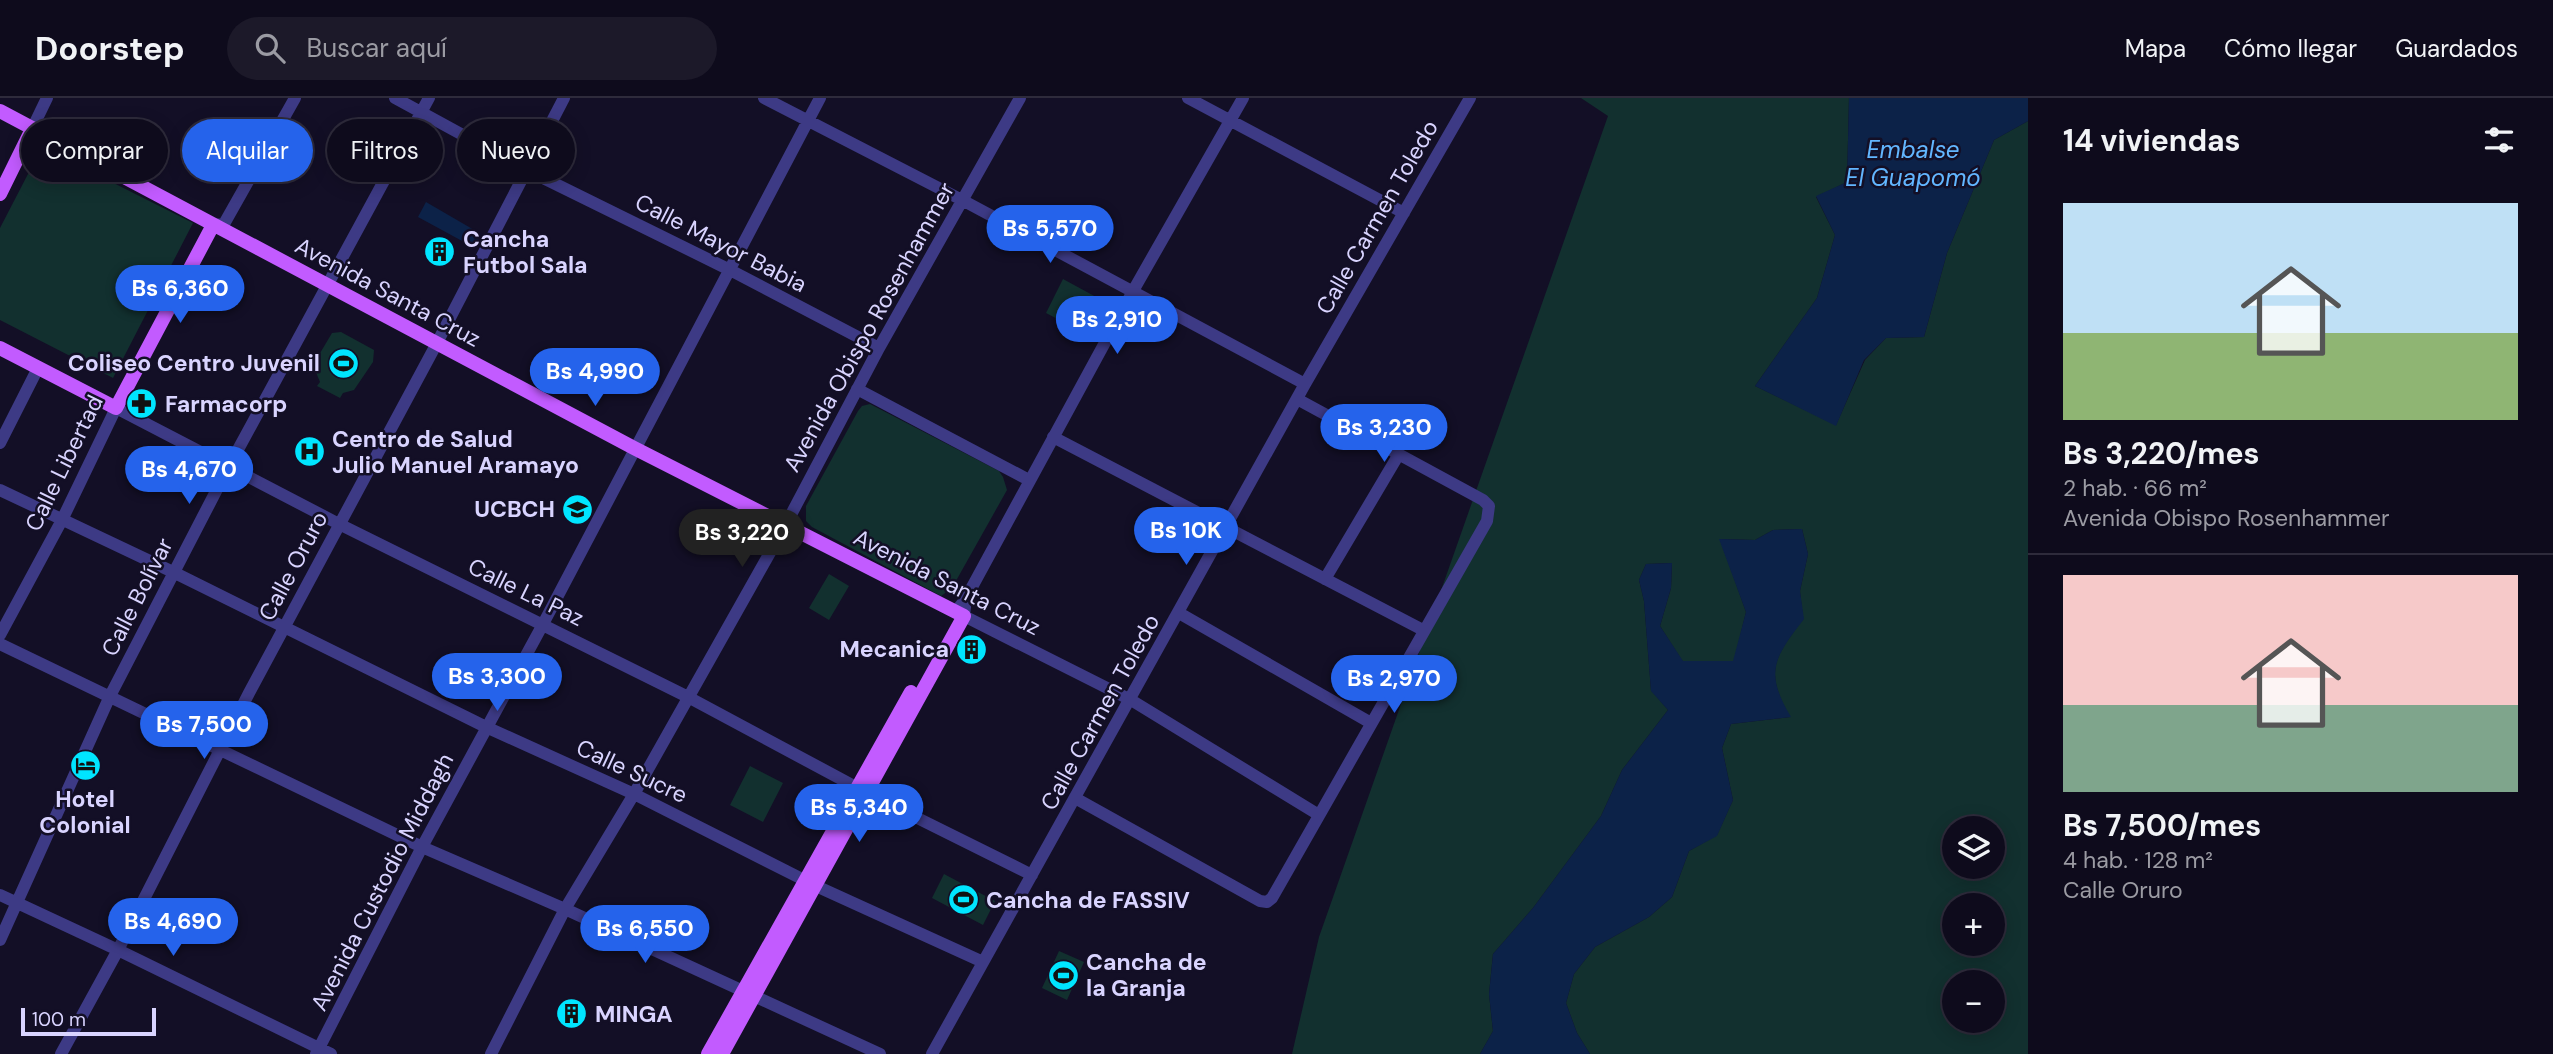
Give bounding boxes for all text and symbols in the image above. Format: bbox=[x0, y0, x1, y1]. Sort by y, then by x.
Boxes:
search box bbox=[227, 17, 717, 80]
text: Doorstep bbox=[35, 27, 185, 70]
icon: search bbox=[251, 29, 289, 67]
text: Buscar aquí bbox=[307, 31, 447, 65]
text: Mapa bbox=[2125, 33, 2186, 64]
text: Cómo llegar bbox=[2224, 33, 2357, 64]
text: Guardados bbox=[2395, 33, 2518, 64]
street label: Calle Carmen Toledo bbox=[1309, 114, 1445, 320]
chip: Comprar bbox=[21, 119, 168, 182]
chip: Alquilar bbox=[182, 119, 313, 182]
chip: Filtros bbox=[327, 119, 443, 182]
chip: Nuevo bbox=[457, 119, 575, 182]
text: 14 viviendas bbox=[2063, 121, 2241, 160]
icon: filters bbox=[2480, 121, 2518, 159]
water label: Embalse El Guapomó bbox=[1845, 134, 1981, 193]
street label: Avenida Obispo Rosenhammer bbox=[777, 177, 961, 477]
street label: Calle Mayor Babia bbox=[630, 187, 812, 299]
pin: Bs 5,570 bbox=[978, 206, 1122, 265]
text: Bs 5,570 bbox=[1003, 213, 1097, 243]
place label: Cancha Futbol Sala bbox=[463, 224, 588, 280]
street label: Avenida Santa Cruz bbox=[290, 230, 486, 354]
building icon: Cancha Futbol Sala bbox=[423, 235, 457, 269]
icon: home bbox=[2228, 248, 2354, 374]
pin: Bs 6,360 bbox=[108, 266, 252, 325]
text: Bs 6,360 bbox=[131, 273, 229, 303]
pin: Bs 2,910 bbox=[1045, 296, 1189, 356]
text: Bs 2,910 bbox=[1072, 304, 1162, 334]
sports icon: Coliseo Centro Juvenil bbox=[326, 346, 360, 380]
place label: Coliseo Centro Juvenil bbox=[68, 348, 320, 378]
pin: Bs 4,990 bbox=[523, 348, 667, 408]
text: Bs 4,990 bbox=[546, 356, 644, 386]
pharmacy icon: Farmacorp bbox=[125, 387, 159, 421]
place label: Farmacorp bbox=[165, 389, 287, 419]
street label: Calle Libertad bbox=[18, 390, 110, 536]
pin: Bs 3,230 bbox=[1312, 404, 1456, 464]
text: Bs 3,230 bbox=[1336, 412, 1432, 442]
place label: Centro de Salud Julio Manuel Aramayo bbox=[332, 424, 579, 480]
text: Bs 3,220/mes bbox=[2063, 434, 2260, 473]
hospital icon: Centro de Salud Julio Manuel Aramayo bbox=[292, 435, 326, 469]
pin: Bs 4,670 bbox=[117, 446, 261, 506]
text: Bs 4,670 bbox=[141, 454, 237, 484]
text: 2 hab. · 66 m² bbox=[2063, 473, 2207, 503]
school or university icon: UCBCH bbox=[561, 492, 595, 526]
place label: UCBCH bbox=[474, 494, 555, 524]
text: Avenida Obispo Rosenhammer bbox=[2063, 503, 2390, 533]
street label: Calle Oruro bbox=[252, 506, 334, 626]
pin: Bs 10K bbox=[1129, 508, 1243, 567]
pin: Bs 3,220 bbox=[670, 510, 814, 569]
text: Bs 10K bbox=[1150, 515, 1222, 545]
text: Bs 3,220 bbox=[695, 517, 789, 547]
street label: Avenida Santa Cruz bbox=[848, 522, 1046, 642]
street label: Calle Bolívar bbox=[94, 533, 180, 661]
street label: Calle La Paz bbox=[463, 551, 589, 633]
street label: Calle Carmen Toledo bbox=[1034, 609, 1166, 815]
icon: home bbox=[2228, 620, 2354, 746]
building icon: Mecanica bbox=[955, 632, 989, 666]
place label: Mecanica bbox=[839, 634, 949, 664]
pin: Bs 3,300 bbox=[425, 654, 569, 713]
pin: Bs 2,970 bbox=[1322, 656, 1466, 715]
text: Bs 3,300 bbox=[448, 661, 546, 691]
text: Bs 2,970 bbox=[1347, 663, 1441, 693]
pin: Bs 7,500 bbox=[132, 702, 276, 761]
text: Bs 7,500 bbox=[156, 709, 252, 739]
street label: Calle Sucre bbox=[572, 732, 692, 810]
hotel icon: Hotel Colonial bbox=[68, 748, 102, 782]
street label: Avenida Custodio Middagh bbox=[304, 748, 460, 1016]
place label: Hotel Colonial bbox=[39, 784, 131, 840]
pin: Bs 5,340 bbox=[787, 784, 931, 844]
text: Bs 5,340 bbox=[810, 792, 908, 822]
text: Bs 7,500/mes bbox=[2063, 806, 2261, 845]
map controls bbox=[1942, 816, 2005, 1033]
button: layers bbox=[1942, 816, 2005, 879]
text: 4 hab. · 128 m² bbox=[2063, 845, 2213, 875]
text: Calle Oruro bbox=[2063, 875, 2183, 905]
sports icon: Cancha de FASSIV bbox=[946, 883, 980, 917]
place label: Cancha de FASSIV bbox=[986, 885, 1190, 915]
button: + bbox=[1942, 893, 2005, 956]
pin: Bs 4,690 bbox=[101, 898, 245, 958]
text: Bs 4,690 bbox=[124, 906, 222, 936]
pin: Bs 6,550 bbox=[573, 906, 717, 965]
text: Bs 6,550 bbox=[596, 913, 694, 943]
place label: Cancha de la Granja bbox=[1086, 947, 1207, 1003]
sports icon: Cancha de la Granja bbox=[1046, 958, 1080, 992]
button: − bbox=[1942, 970, 2005, 1033]
building icon: MINGA bbox=[555, 997, 589, 1031]
place label: MINGA bbox=[595, 999, 673, 1029]
scale bar bbox=[21, 1005, 156, 1037]
text: 100 m bbox=[32, 1007, 86, 1032]

